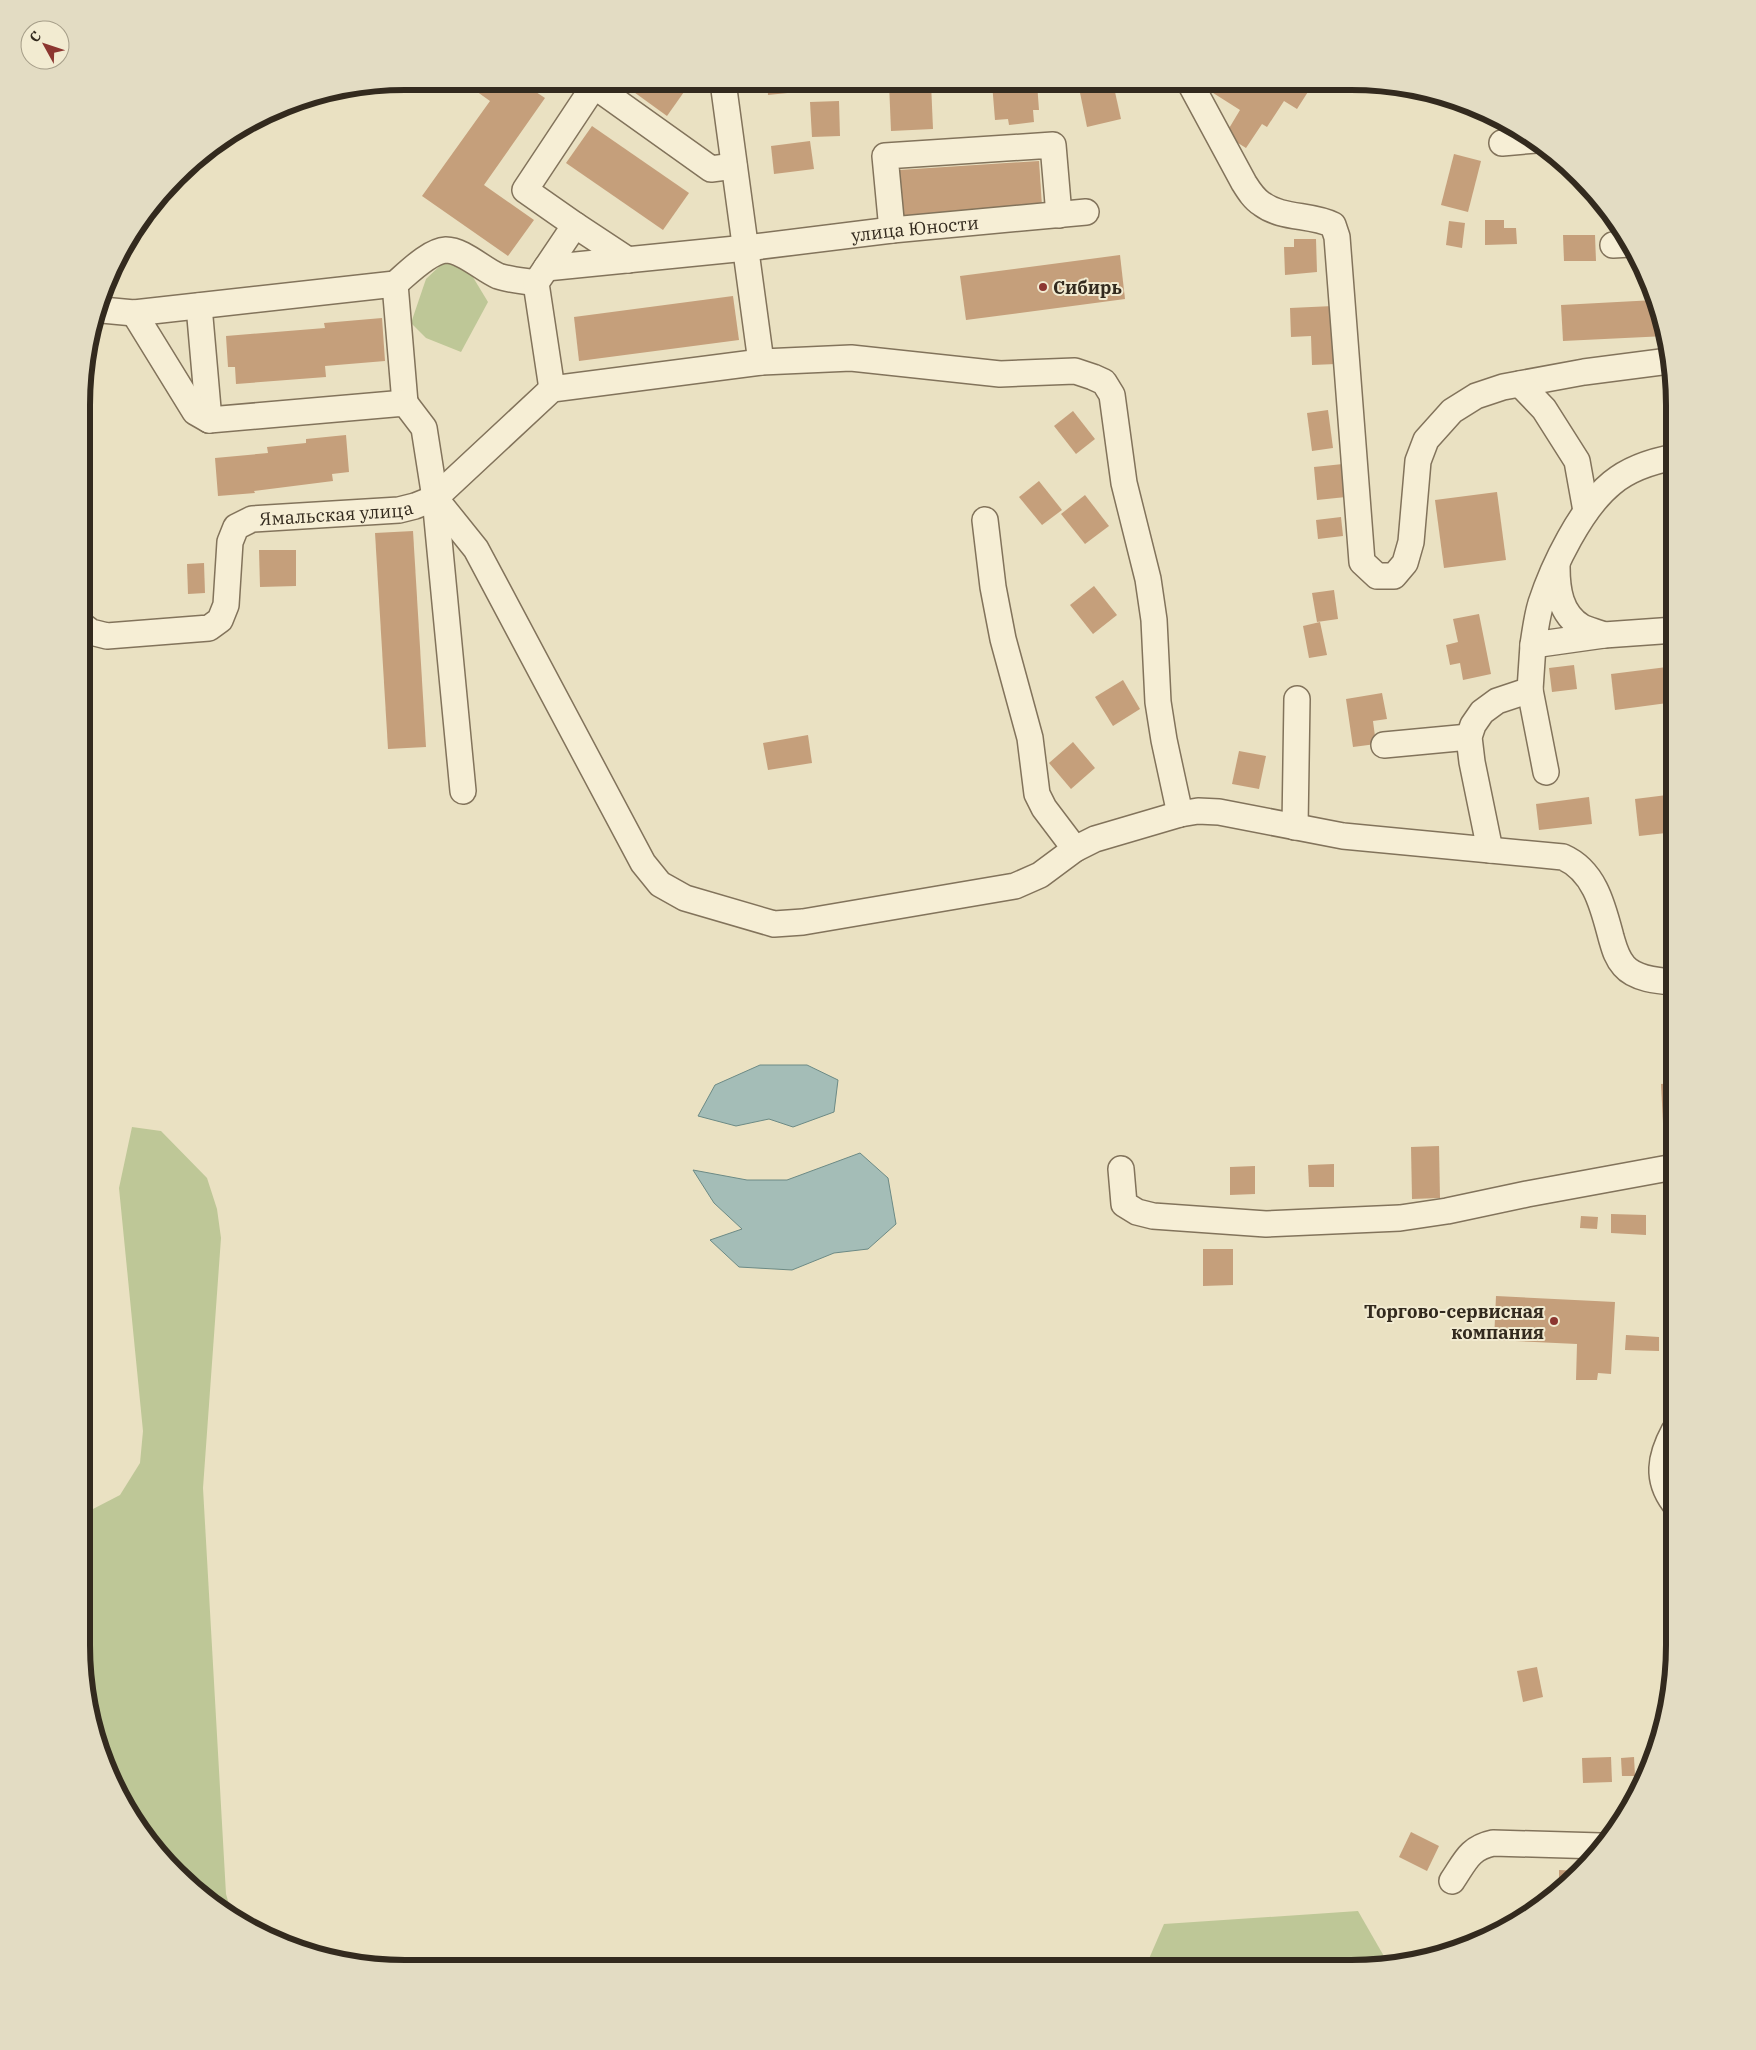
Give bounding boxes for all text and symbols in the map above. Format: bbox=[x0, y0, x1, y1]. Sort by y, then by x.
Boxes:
north arrow bbox=[20, 20, 70, 70]
text: С bbox=[25, 27, 45, 46]
street label: улица Юности bbox=[850, 211, 980, 246]
place label: Сибирь bbox=[1053, 276, 1122, 299]
marker: Сибирь bbox=[1037, 281, 1049, 293]
street label: Ямальская улица bbox=[259, 495, 415, 530]
place label: Торгово-сервисная компания bbox=[1364, 1300, 1544, 1344]
marker: Торгово-сервисная компания bbox=[1548, 1315, 1560, 1327]

